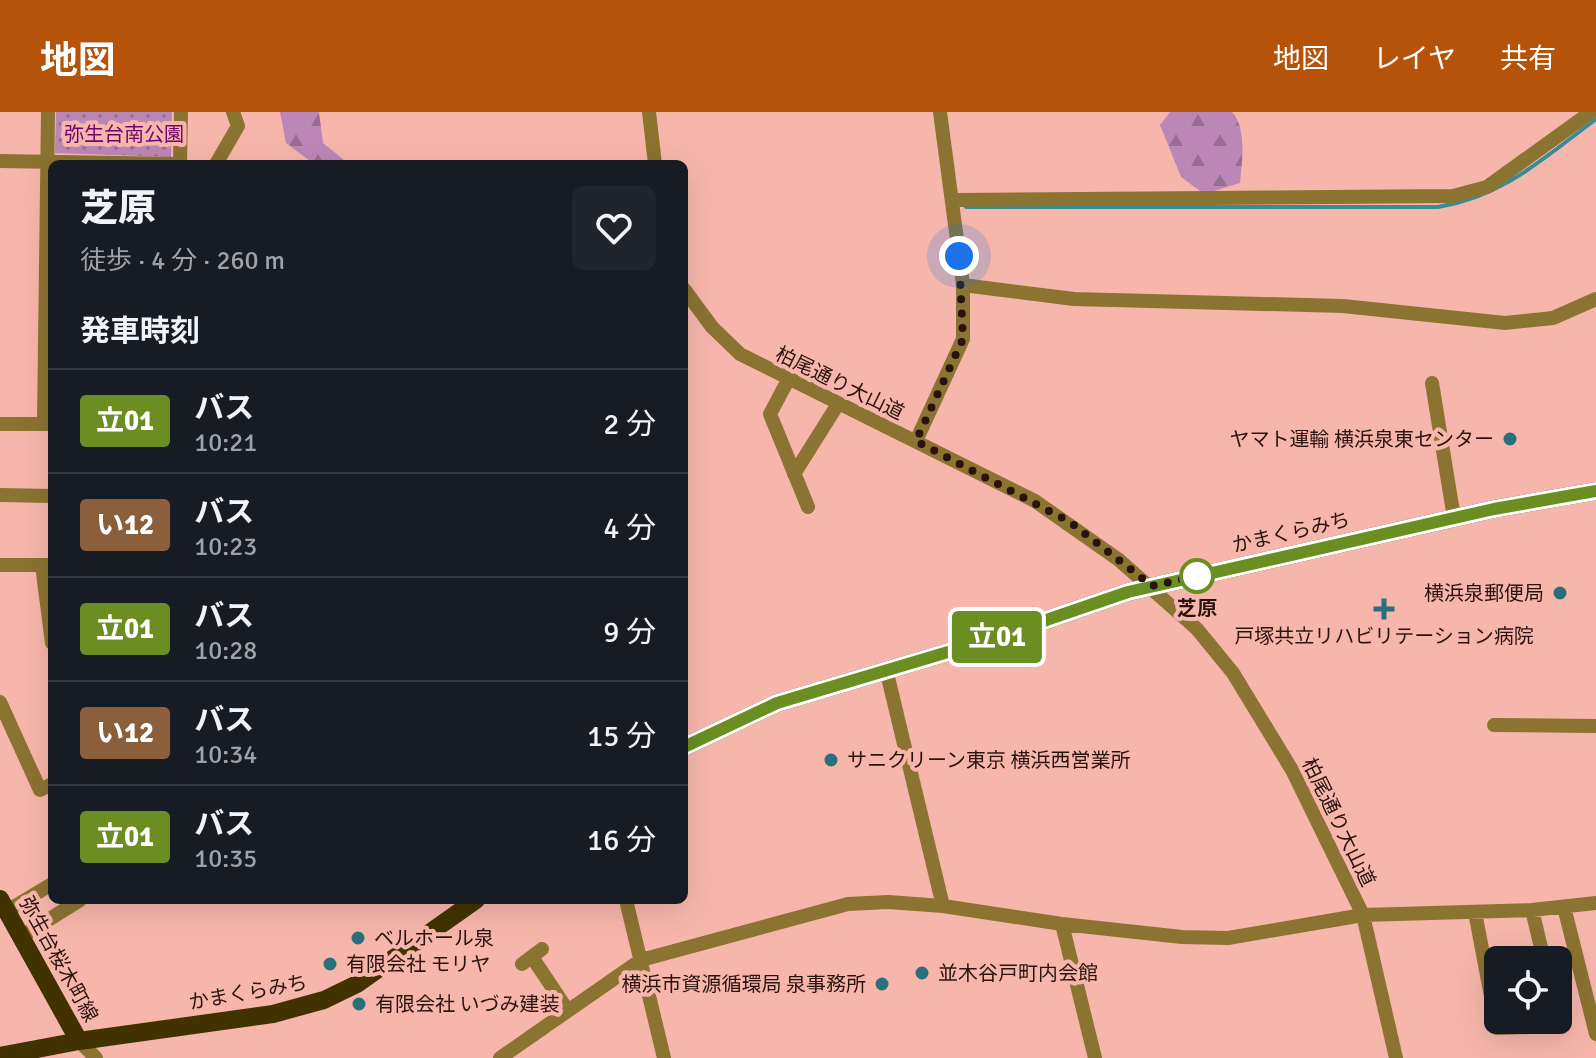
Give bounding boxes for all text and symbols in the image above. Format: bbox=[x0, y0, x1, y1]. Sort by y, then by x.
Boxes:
text: 地図 bbox=[40, 37, 116, 84]
text: 地図 bbox=[1273, 42, 1329, 76]
text: レイヤ bbox=[1373, 42, 1456, 76]
text: 共有 bbox=[1500, 42, 1556, 76]
park label: 弥生台南公園 bbox=[64, 122, 184, 147]
text: 芝原 bbox=[80, 185, 156, 232]
button: heart bbox=[572, 186, 656, 270]
your location bbox=[939, 236, 979, 276]
text: 徒歩 · 4 分 · 260 m bbox=[80, 245, 285, 277]
text: 発車時刻 bbox=[80, 313, 200, 350]
street label: 柏尾通り大山道 bbox=[771, 342, 908, 425]
text: バス bbox=[194, 390, 254, 427]
text: 立01 bbox=[96, 404, 154, 438]
text: 2 分 bbox=[603, 406, 656, 443]
text: 10:21 bbox=[194, 427, 257, 459]
place label: ヤマト運輸 横浜泉東センター bbox=[1230, 427, 1494, 452]
marker: ヤマト運輸 横浜泉東センター bbox=[1501, 430, 1519, 448]
text: バス bbox=[194, 494, 254, 531]
street label: かまくらみち bbox=[1230, 507, 1352, 558]
text: い12 bbox=[96, 508, 154, 542]
text: 4 分 bbox=[603, 510, 656, 547]
text: 10:23 bbox=[194, 531, 257, 563]
marker: 芝原 bbox=[1180, 559, 1214, 593]
place label: 横浜泉郵便局 bbox=[1424, 581, 1544, 606]
marker: 横浜泉郵便局 bbox=[1551, 584, 1569, 602]
place label: 芝原 bbox=[1177, 596, 1217, 621]
text: バス bbox=[194, 598, 254, 635]
marker: 戸塚共立リハビリテーション病院 bbox=[1373, 598, 1395, 620]
line badge: 立01 bbox=[951, 611, 1043, 663]
text: 立01 bbox=[96, 612, 154, 646]
text: 9 分 bbox=[603, 614, 656, 651]
text: 立01 bbox=[968, 620, 1026, 654]
place label: 戸塚共立リハビリテーション病院 bbox=[1234, 624, 1534, 649]
text: 10:28 bbox=[194, 635, 257, 667]
text: バス bbox=[194, 702, 254, 739]
text: い12 bbox=[96, 716, 154, 750]
text: 15 分 bbox=[587, 718, 656, 755]
text: 10:34 bbox=[194, 739, 257, 771]
place label: サニクリーン東京 横浜西営業所 bbox=[847, 748, 1130, 773]
marker: サニクリーン東京 横浜西営業所 bbox=[822, 751, 840, 769]
street label: 柏尾通り大山道 bbox=[1297, 754, 1380, 891]
text: バス bbox=[194, 806, 254, 843]
text: 立01 bbox=[96, 820, 154, 854]
text: 16 分 bbox=[587, 822, 656, 859]
text: 10:35 bbox=[194, 843, 257, 875]
street label: 弥生台桜木町線 bbox=[14, 892, 103, 1027]
place label: ベルホール泉 bbox=[374, 926, 494, 951]
marker: ベルホール泉 bbox=[349, 929, 367, 947]
map controls bbox=[1484, 946, 1572, 1034]
button: locate bbox=[1484, 946, 1572, 1034]
place label: 有限会社 モリヤ bbox=[346, 952, 490, 977]
marker: 有限会社 モリヤ bbox=[321, 955, 339, 973]
place label: 並木谷戸町内会館 bbox=[938, 961, 1098, 986]
marker: 並木谷戸町内会館 bbox=[913, 964, 931, 982]
street label: かまくらみち bbox=[187, 970, 309, 1015]
place label: 横浜市資源循環局 泉事務所 bbox=[622, 972, 866, 997]
marker: 横浜市資源循環局 泉事務所 bbox=[873, 975, 891, 993]
place label: 有限会社 いづみ建装 bbox=[375, 992, 559, 1017]
marker: 有限会社 いづみ建装 bbox=[350, 995, 368, 1013]

